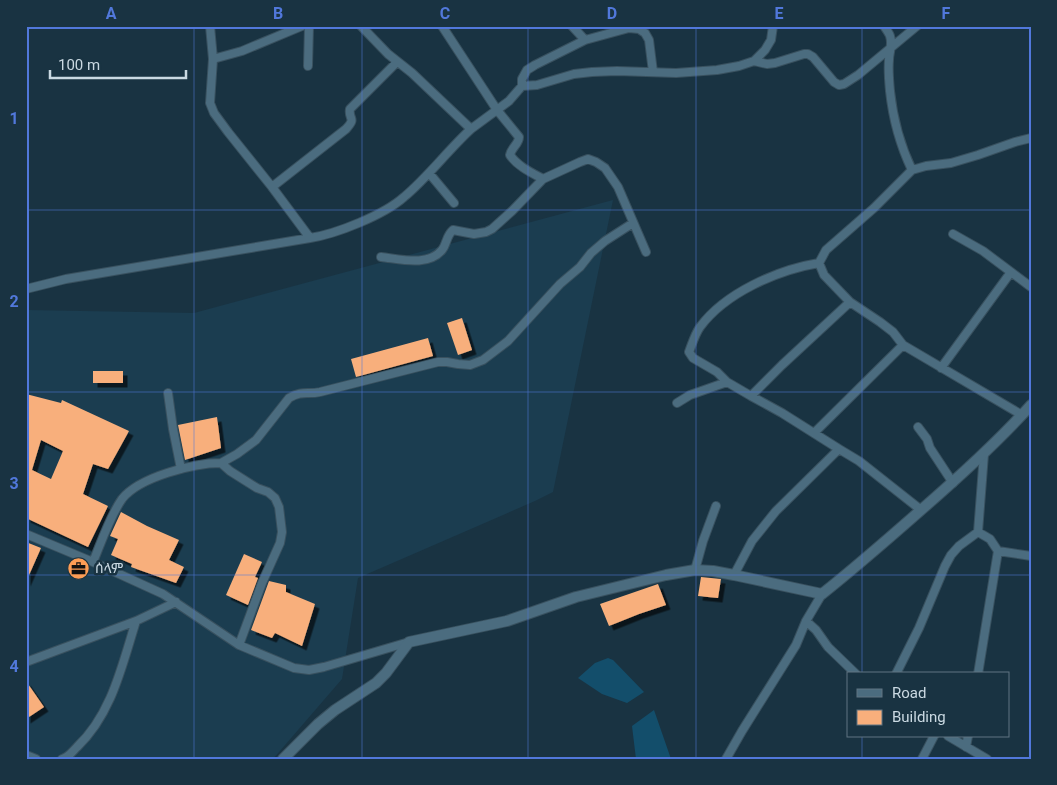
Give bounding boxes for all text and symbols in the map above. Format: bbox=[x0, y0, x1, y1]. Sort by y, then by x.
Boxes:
text: A bbox=[106, 4, 117, 23]
text: B bbox=[273, 4, 283, 23]
text: C bbox=[440, 4, 450, 23]
text: D bbox=[607, 4, 617, 23]
text: E bbox=[775, 4, 784, 23]
text: F bbox=[942, 4, 951, 23]
scale bar bbox=[50, 48, 186, 80]
text: 100 m bbox=[58, 56, 100, 74]
text: 1 bbox=[9, 109, 19, 128]
text: 2 bbox=[9, 292, 19, 311]
text: 3 bbox=[9, 474, 19, 493]
office icon: ሰላም bbox=[67, 556, 91, 580]
place label: ሰላም bbox=[95, 560, 123, 576]
text: 4 bbox=[9, 657, 19, 676]
legend bbox=[847, 672, 1010, 738]
text: Road bbox=[892, 684, 926, 702]
text: Building bbox=[892, 708, 946, 726]

